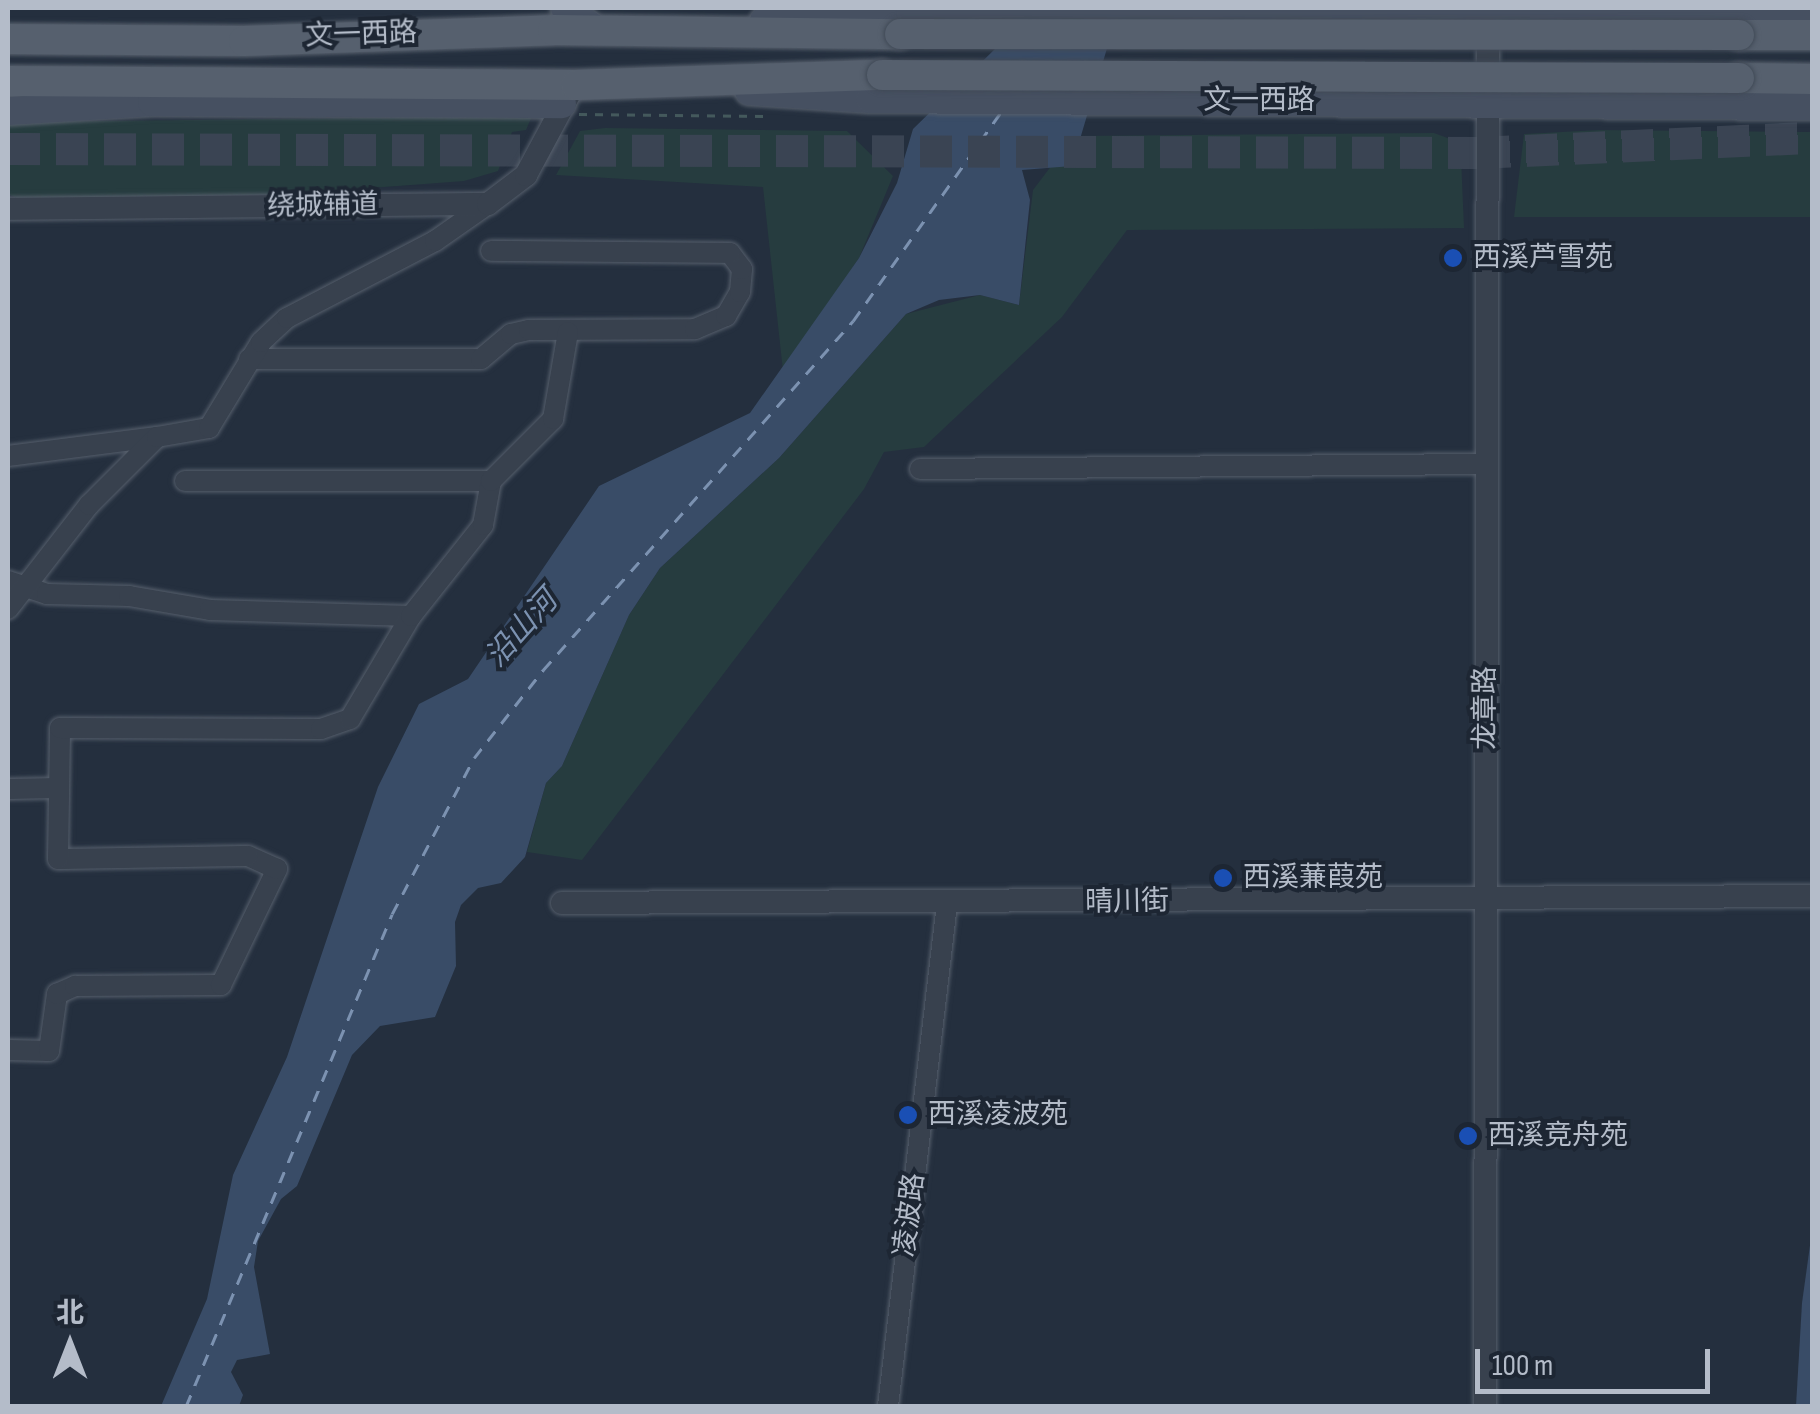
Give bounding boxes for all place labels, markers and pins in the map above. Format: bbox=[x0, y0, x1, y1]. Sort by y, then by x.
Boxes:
place label: 西溪芦雪苑 bbox=[1473, 241, 1613, 275]
marker: 西溪芦雪苑 bbox=[1442, 247, 1464, 269]
place label: 西溪蒹葭苑 bbox=[1243, 861, 1383, 895]
marker: 西溪蒹葭苑 bbox=[1212, 867, 1234, 889]
place label: 西溪凌波苑 bbox=[928, 1098, 1068, 1132]
marker: 西溪凌波苑 bbox=[897, 1104, 919, 1126]
place label: 西溪竞舟苑 bbox=[1488, 1119, 1628, 1153]
marker: 西溪竞舟苑 bbox=[1457, 1125, 1479, 1147]

